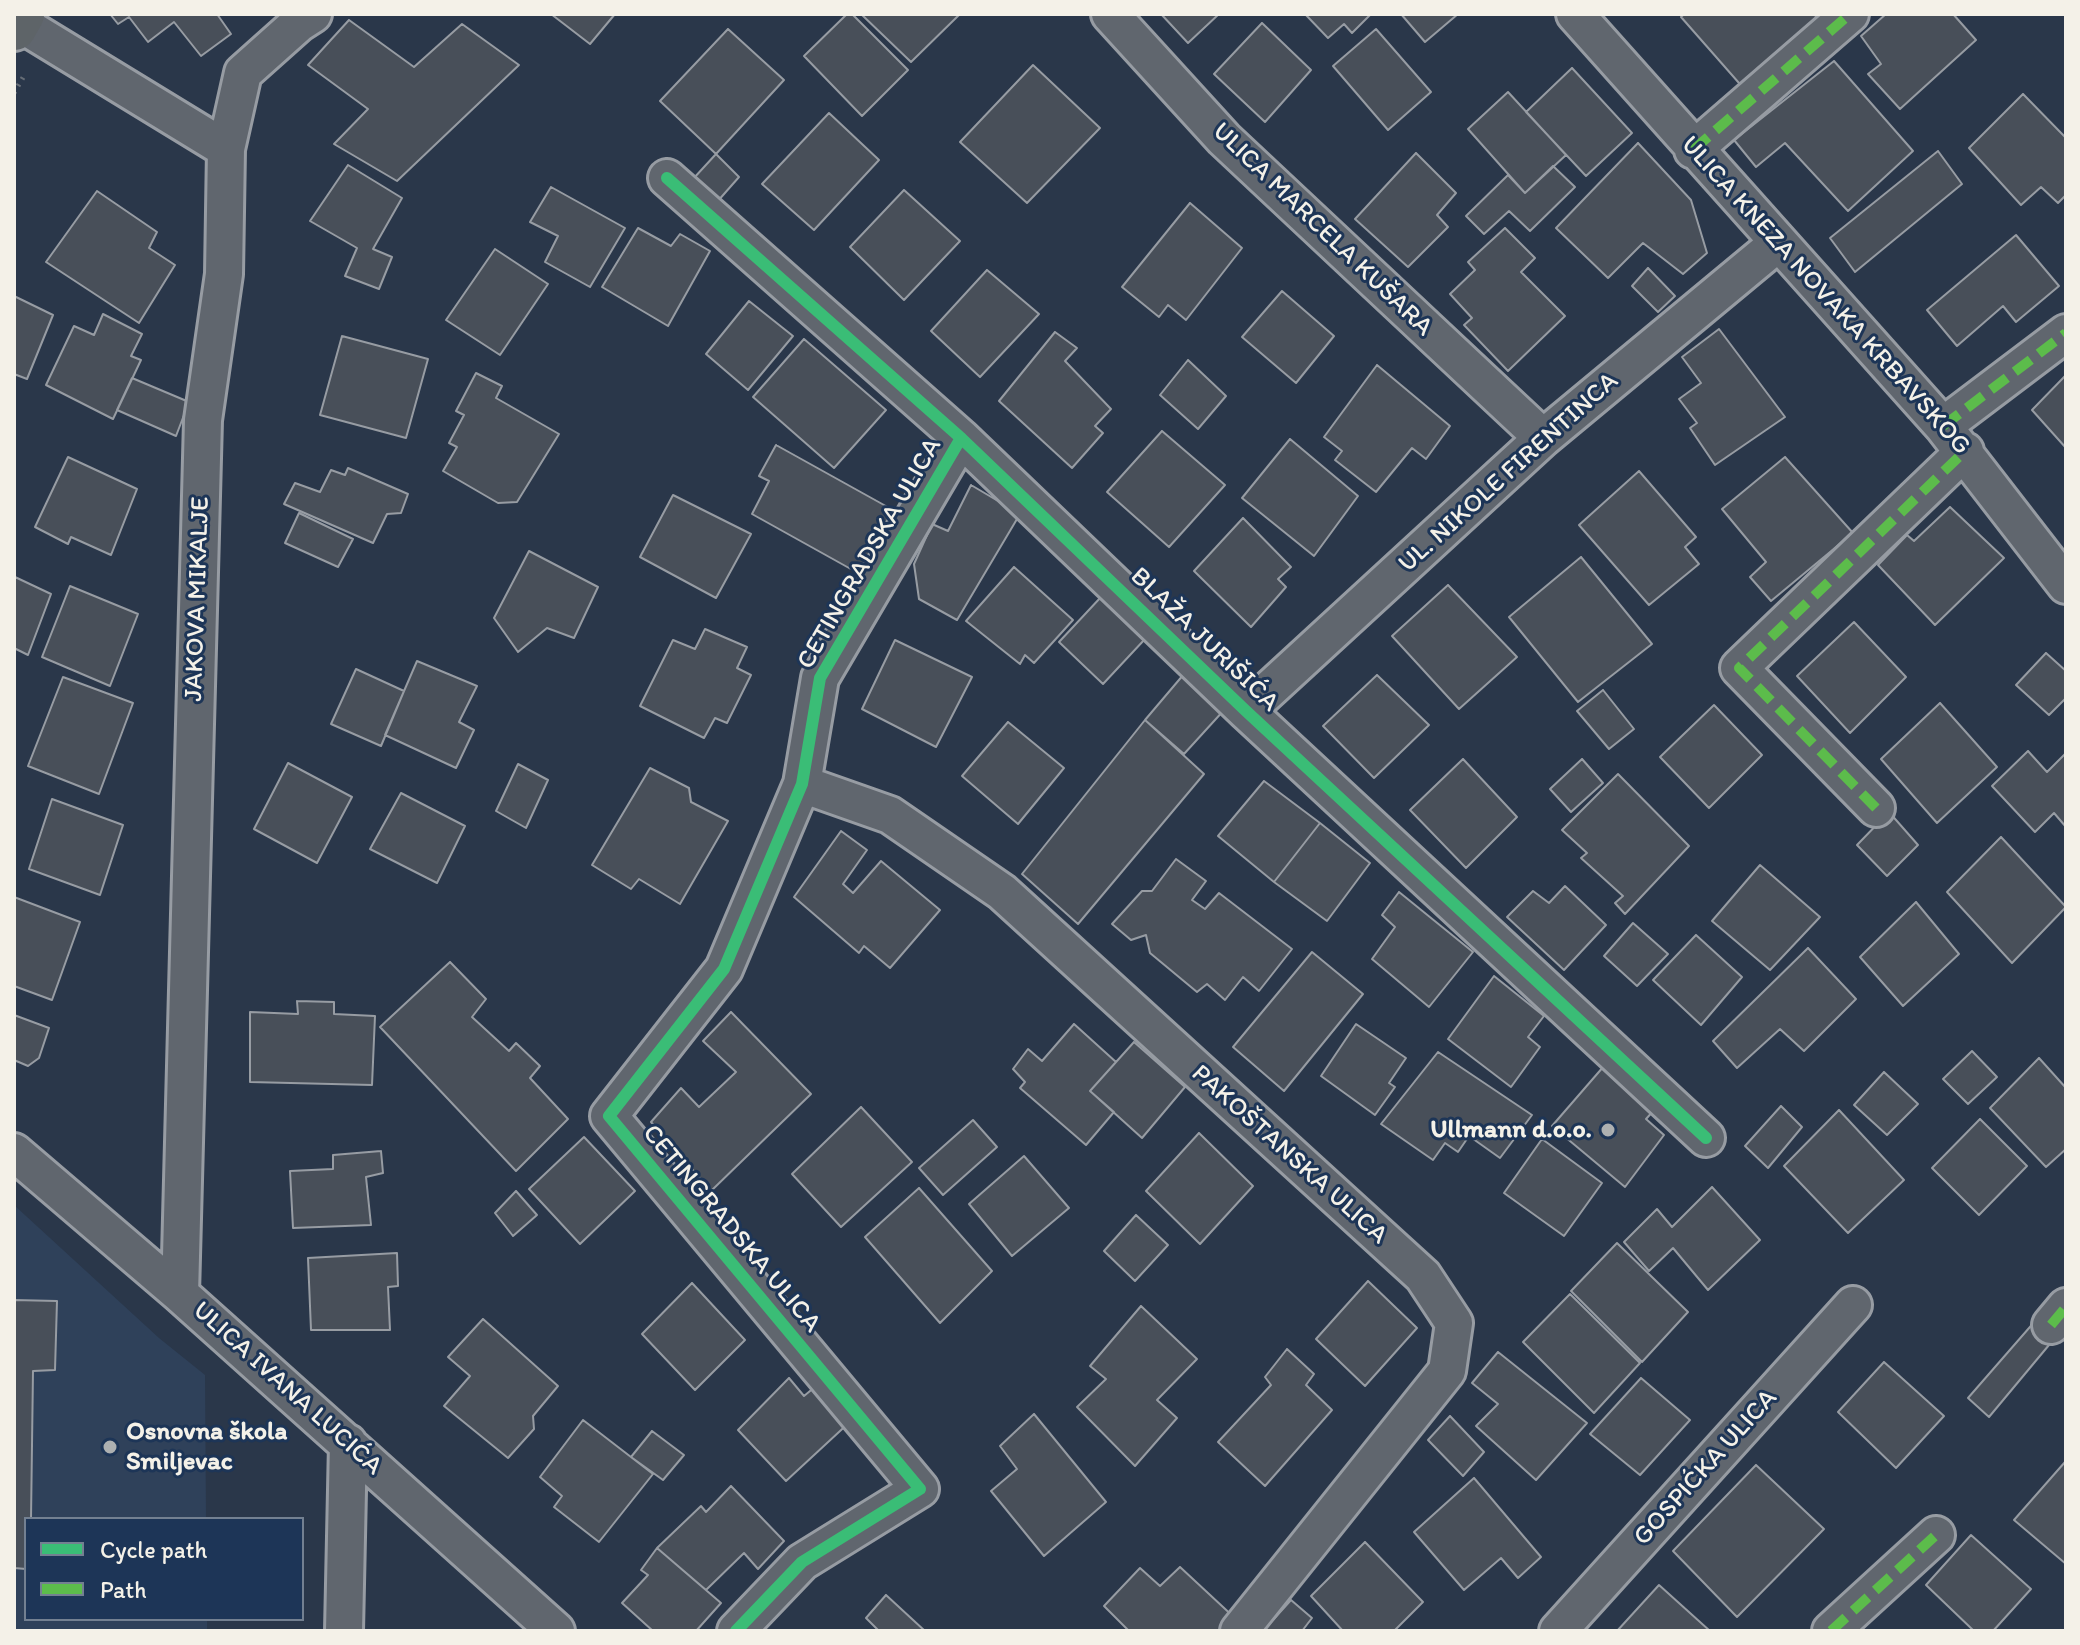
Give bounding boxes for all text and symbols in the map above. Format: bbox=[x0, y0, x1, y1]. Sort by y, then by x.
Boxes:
street label: ULICA MARCELA KUŠARA bbox=[1205, 117, 1439, 343]
street label: ULICA KNEZA NOVAKA KRBAVSKOG bbox=[1673, 130, 1977, 462]
street label: UL. NIKOLE FIRENTINCA bbox=[1393, 366, 1625, 580]
street label: CETINGRADSKA ULICA bbox=[791, 433, 949, 675]
street label: JAKOVA MIKALJE bbox=[179, 496, 217, 702]
street label: BLAŽA JURIŠIĆA bbox=[1123, 561, 1285, 719]
street label: PAKOŠTANSKA ULICA bbox=[1184, 1059, 1394, 1251]
place label: Ullmann d.o.o. bbox=[1430, 1114, 1592, 1146]
street label: CETINGRADSKA ULICA bbox=[635, 1119, 827, 1339]
marker: Ullmann d.o.o. bbox=[1599, 1121, 1617, 1139]
street label: ULICA IVANA LUCIĆA bbox=[186, 1296, 388, 1482]
street label: GOSPIĆKA ULICA bbox=[1628, 1383, 1784, 1553]
place label: Osnovna škola Smiljevac bbox=[126, 1416, 287, 1478]
marker: Osnovna škola Smiljevac bbox=[101, 1438, 119, 1456]
legend bbox=[24, 1517, 304, 1621]
text: Cycle path bbox=[100, 1535, 207, 1564]
text: Path bbox=[100, 1575, 147, 1604]

